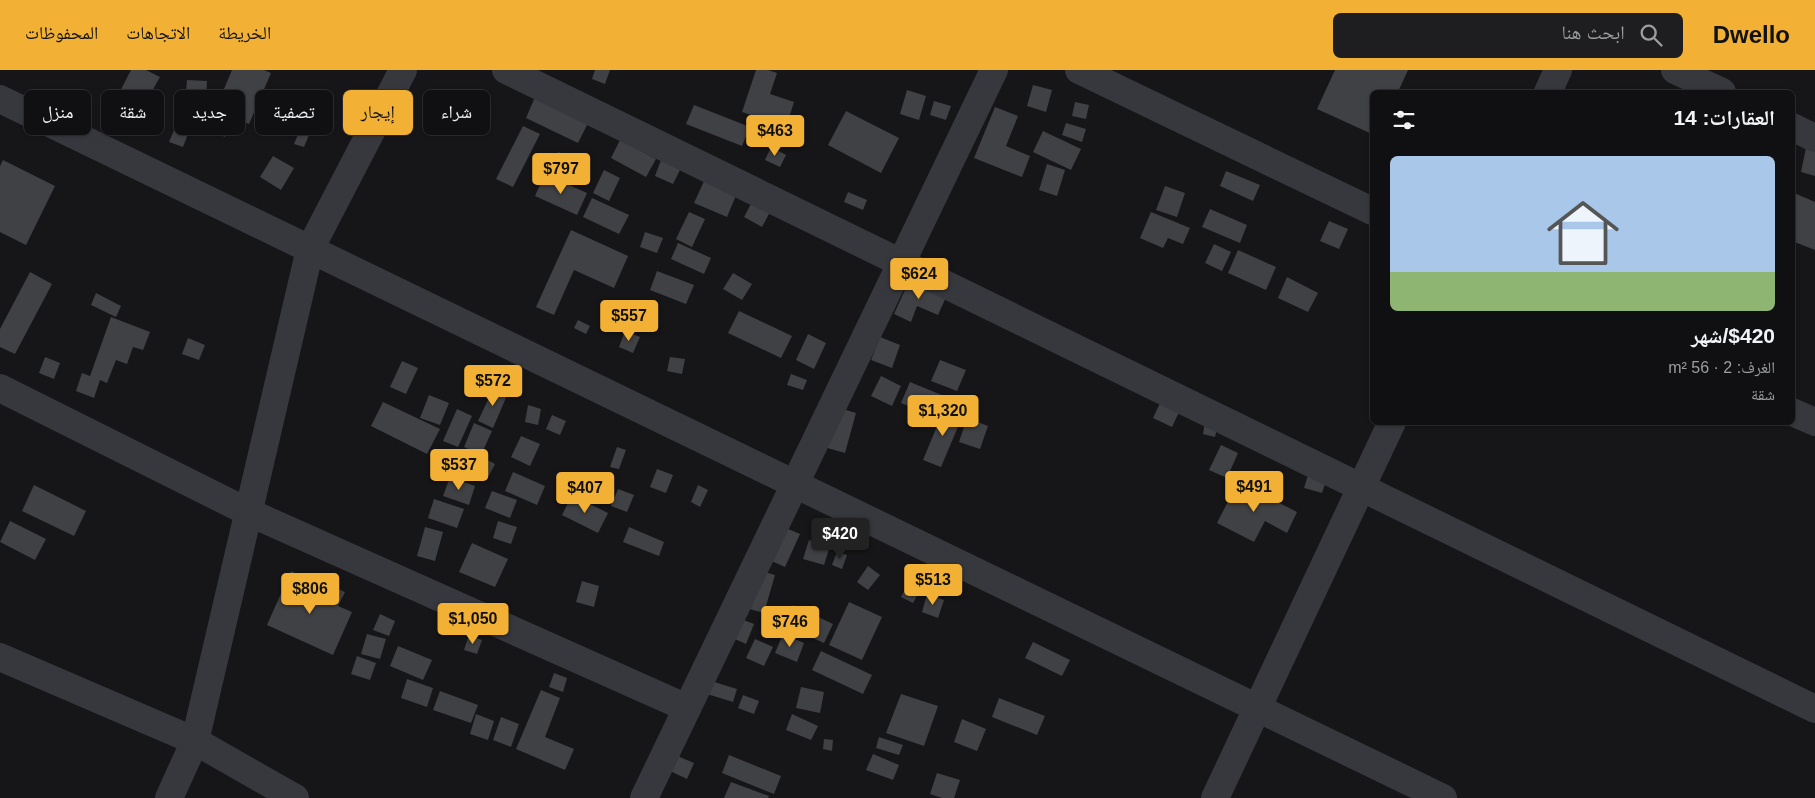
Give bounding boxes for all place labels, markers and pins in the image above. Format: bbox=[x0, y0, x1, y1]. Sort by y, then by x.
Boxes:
pin: $463 bbox=[745, 114, 805, 157]
pin: $797 bbox=[531, 152, 591, 195]
pin: $624 bbox=[889, 258, 949, 300]
pin: $557 bbox=[599, 300, 659, 342]
pin: $572 bbox=[463, 364, 523, 407]
pin: $1,320 bbox=[902, 394, 984, 437]
pin: $537 bbox=[429, 448, 489, 491]
pin: $491 bbox=[1224, 470, 1284, 513]
pin: $407 bbox=[555, 472, 615, 514]
pin: $420 bbox=[810, 518, 870, 560]
pin: $513 bbox=[903, 564, 963, 606]
pin: $806 bbox=[280, 572, 340, 615]
pin: $1,050 bbox=[432, 602, 514, 645]
pin: $746 bbox=[760, 606, 820, 648]

